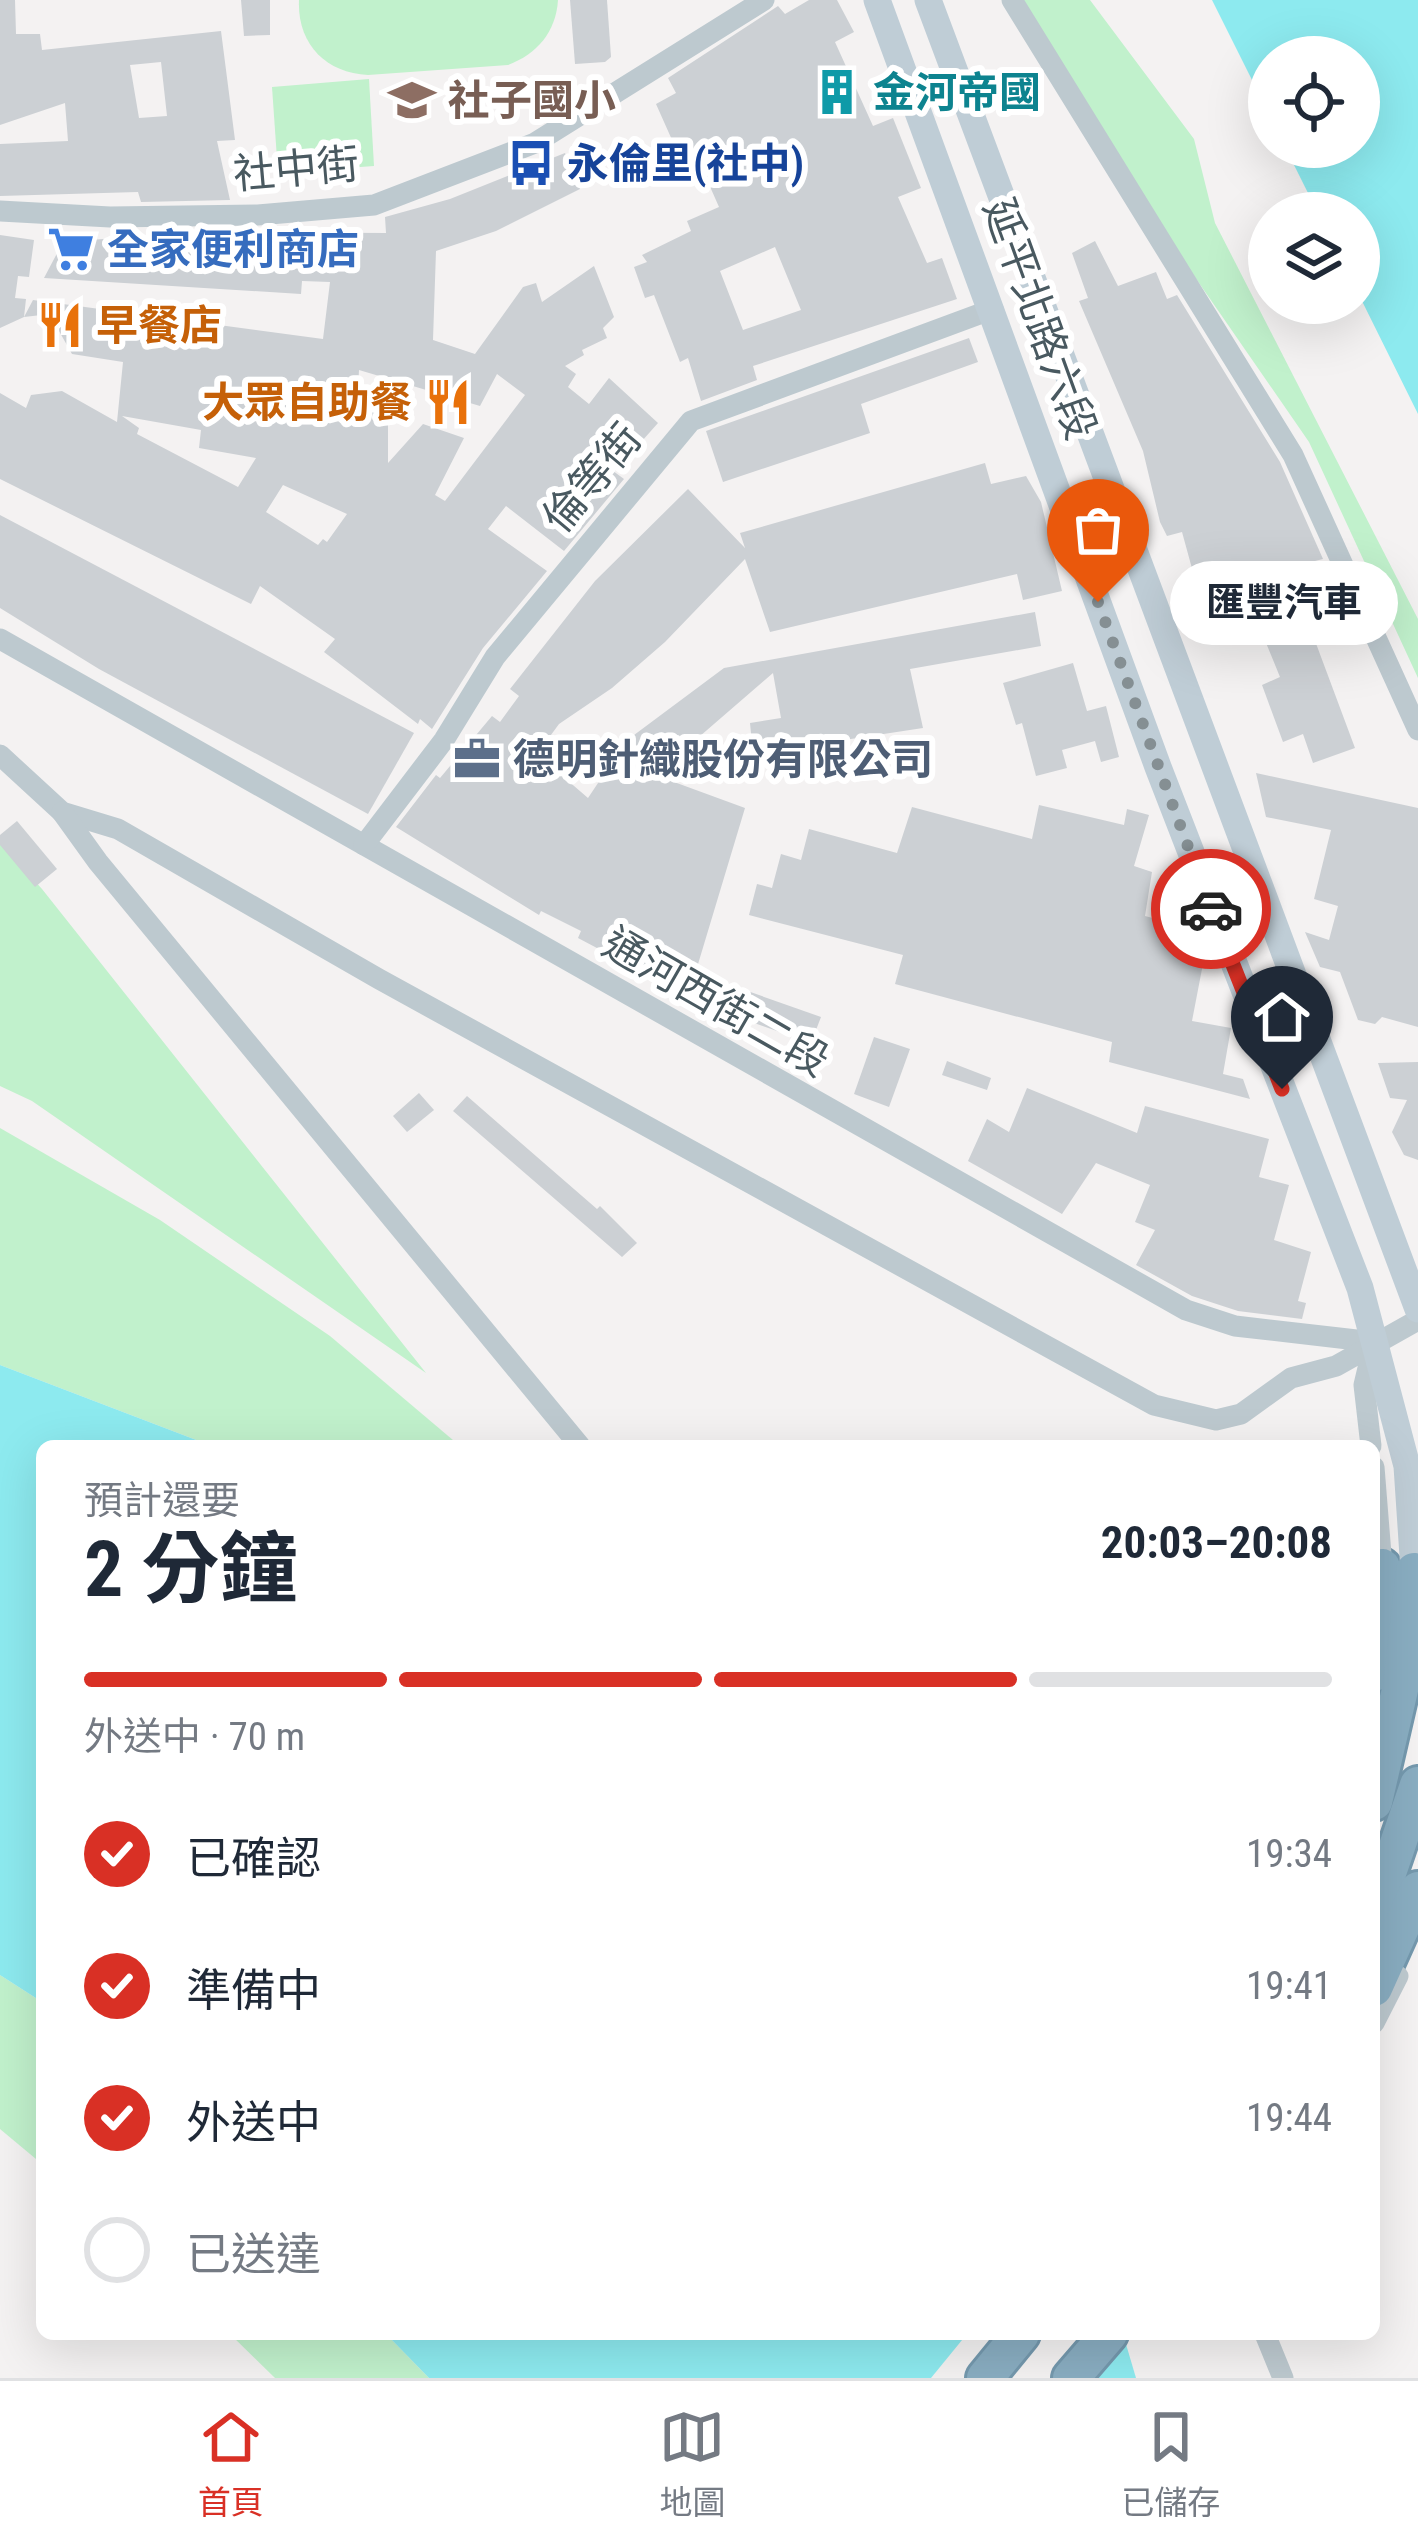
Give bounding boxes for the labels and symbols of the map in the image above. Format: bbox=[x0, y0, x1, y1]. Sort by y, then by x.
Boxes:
building icon: 金河帝國 bbox=[812, 67, 862, 117]
place label: 金河帝國 bbox=[873, 68, 1041, 117]
school or university icon: 社子國小 bbox=[387, 75, 437, 125]
place label: 社子國小 bbox=[448, 76, 616, 125]
bus stop icon: 永倫里(社中) bbox=[506, 138, 556, 188]
street label: 社中街 bbox=[231, 139, 361, 199]
place label: 永倫里(社中) bbox=[567, 139, 804, 188]
street label: 延平北路六段 bbox=[974, 192, 1106, 446]
supermarket icon: 全家便利商店 bbox=[46, 224, 96, 274]
place label: 全家便利商店 bbox=[107, 225, 359, 274]
restaurant icon: 早餐店 bbox=[35, 300, 85, 350]
place label: 早餐店 bbox=[96, 301, 222, 350]
restaurant icon: 大眾自助餐 bbox=[423, 377, 473, 427]
place label: 大眾自助餐 bbox=[202, 378, 412, 427]
street label: 倫等街 bbox=[533, 414, 651, 542]
pin bbox=[1047, 479, 1149, 602]
callout: 匯豐汽車 bbox=[1170, 560, 1398, 644]
office icon: 德明針織股份有限公司 bbox=[452, 734, 502, 784]
place label: 德明針織股份有限公司 bbox=[513, 735, 933, 784]
courier bbox=[1151, 849, 1271, 969]
street label: 通河西街二段 bbox=[595, 918, 837, 1086]
pin bbox=[1231, 966, 1333, 1089]

